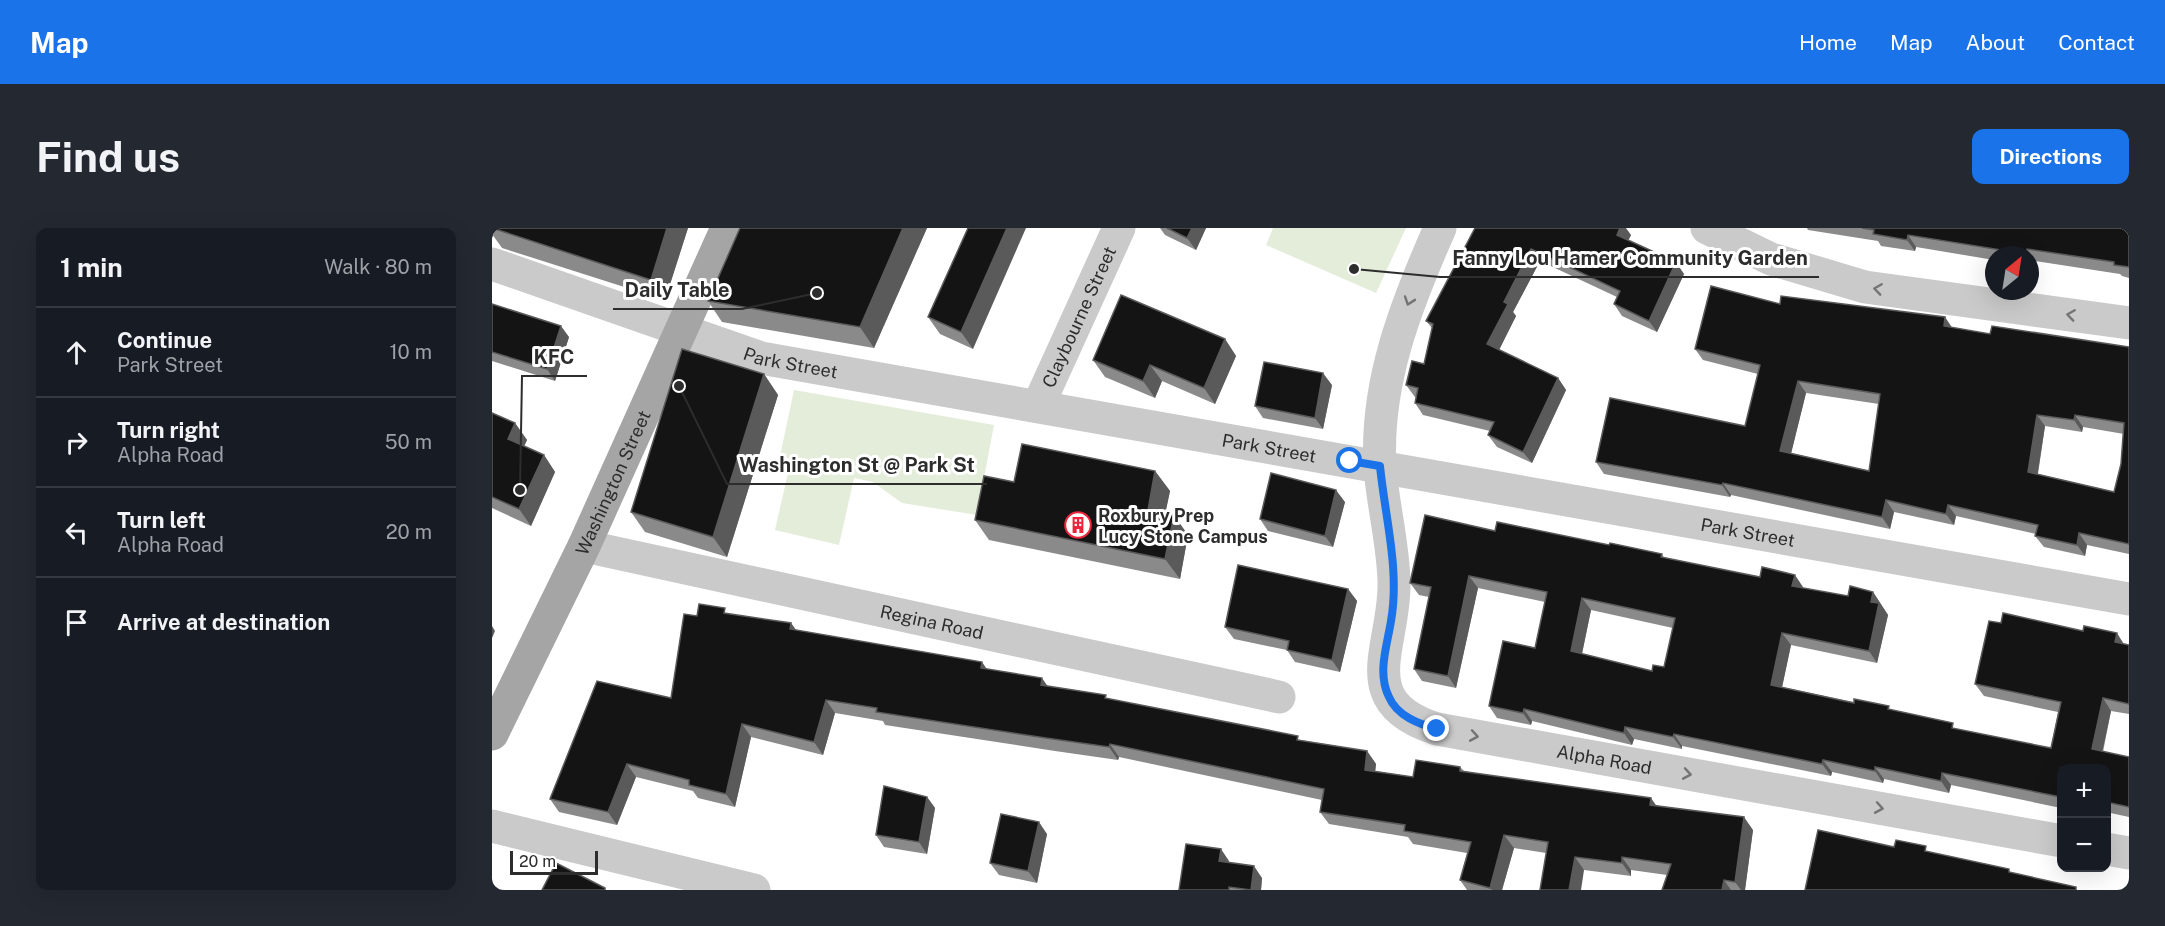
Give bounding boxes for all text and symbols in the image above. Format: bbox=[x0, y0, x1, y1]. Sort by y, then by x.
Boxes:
text: Map bbox=[30, 26, 89, 59]
text: Home bbox=[1799, 30, 1857, 55]
text: Map bbox=[1890, 30, 1933, 55]
text: About bbox=[1966, 30, 2025, 55]
text: Contact bbox=[2058, 30, 2135, 55]
button: Directions bbox=[1972, 129, 2129, 184]
text: Find us bbox=[36, 132, 180, 181]
callout: Fanny Lou Hamer Community Garden bbox=[1440, 239, 1819, 277]
street label: Claybourne Street bbox=[1037, 243, 1120, 391]
text: Fanny Lou Hamer Community Garden bbox=[1452, 246, 1808, 270]
north arrow bbox=[1985, 246, 2039, 300]
text: 1 min bbox=[60, 252, 123, 283]
text: Walk · 80 m bbox=[324, 255, 432, 279]
callout: Daily Table bbox=[613, 271, 742, 309]
text: Daily Table bbox=[625, 278, 729, 302]
one-way arrow bbox=[1873, 283, 1882, 295]
one-way arrow bbox=[1404, 295, 1417, 306]
one-way arrow bbox=[2066, 310, 2076, 322]
text: Continue bbox=[117, 327, 212, 353]
icon: ahead bbox=[60, 336, 93, 369]
callout: KFC bbox=[522, 338, 587, 376]
text: 10 m bbox=[389, 340, 432, 364]
street label: Park Street bbox=[741, 342, 839, 382]
text: KFC bbox=[534, 345, 574, 369]
text: Park Street bbox=[117, 353, 223, 377]
street label: Washington Street bbox=[571, 407, 654, 558]
text: Turn right bbox=[117, 417, 220, 443]
icon: right bbox=[60, 426, 93, 459]
street label: Park Street bbox=[1220, 429, 1318, 466]
text: 50 m bbox=[385, 430, 432, 454]
text: Alpha Road bbox=[117, 443, 224, 467]
callout: Washington St @ Park St bbox=[727, 446, 987, 484]
route start bbox=[1336, 447, 1362, 473]
text: Washington St @ Park St bbox=[739, 453, 975, 477]
place label: Roxbury Prep Lucy Stone Campus bbox=[1098, 505, 1268, 547]
text: Turn left bbox=[117, 507, 206, 533]
building icon: Roxbury Prep Lucy Stone Campus bbox=[1063, 510, 1093, 540]
street label: Park Street bbox=[1699, 513, 1797, 550]
icon: left bbox=[60, 516, 93, 549]
text: 20 m bbox=[386, 520, 432, 544]
text: Alpha Road bbox=[117, 533, 224, 557]
street label: Regina Road bbox=[878, 600, 986, 643]
icon: arrive bbox=[60, 606, 93, 639]
text: Arrive at destination bbox=[117, 609, 330, 635]
route end bbox=[1423, 715, 1449, 741]
one-way arrow bbox=[1469, 729, 1479, 742]
street label: Alpha Road bbox=[1555, 740, 1653, 778]
map controls bbox=[2057, 764, 2111, 872]
button: + bbox=[2057, 764, 2111, 818]
one-way arrow bbox=[1681, 767, 1691, 780]
one-way arrow bbox=[1873, 801, 1883, 814]
button: − bbox=[2057, 818, 2111, 872]
scale bar bbox=[510, 848, 598, 876]
text: 20 m bbox=[519, 852, 556, 871]

